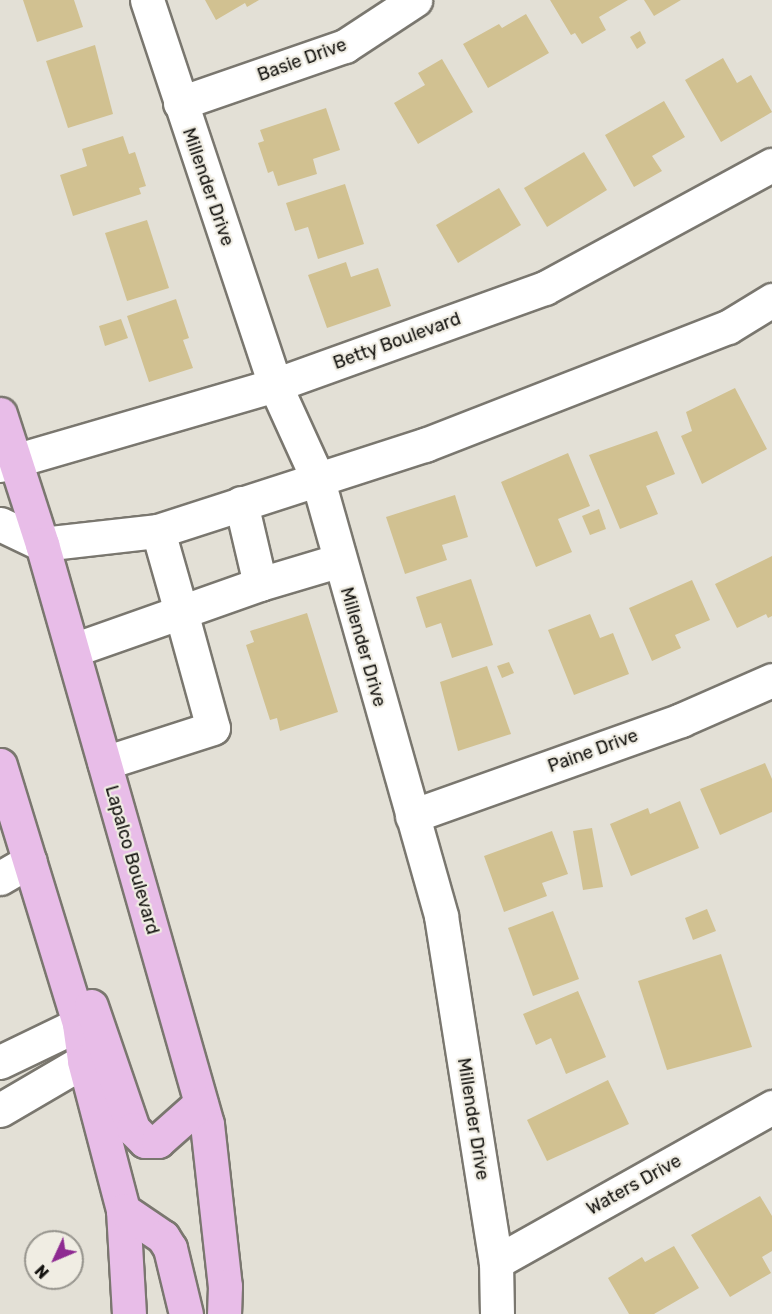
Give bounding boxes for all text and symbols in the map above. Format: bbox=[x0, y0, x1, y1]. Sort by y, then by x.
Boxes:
street label: Basie Drive bbox=[254, 34, 350, 86]
street label: Millender Drive bbox=[178, 125, 238, 249]
street label: Betty Boulevard bbox=[330, 308, 464, 374]
street label: Millender Drive bbox=[336, 585, 390, 709]
street label: Paine Drive bbox=[545, 725, 641, 777]
street label: Lapalco Boulevard bbox=[100, 783, 164, 937]
street label: Millender Drive bbox=[453, 1056, 493, 1182]
street label: Waters Drive bbox=[583, 1150, 685, 1220]
north arrow bbox=[24, 1230, 84, 1290]
text: N bbox=[31, 1261, 53, 1282]

